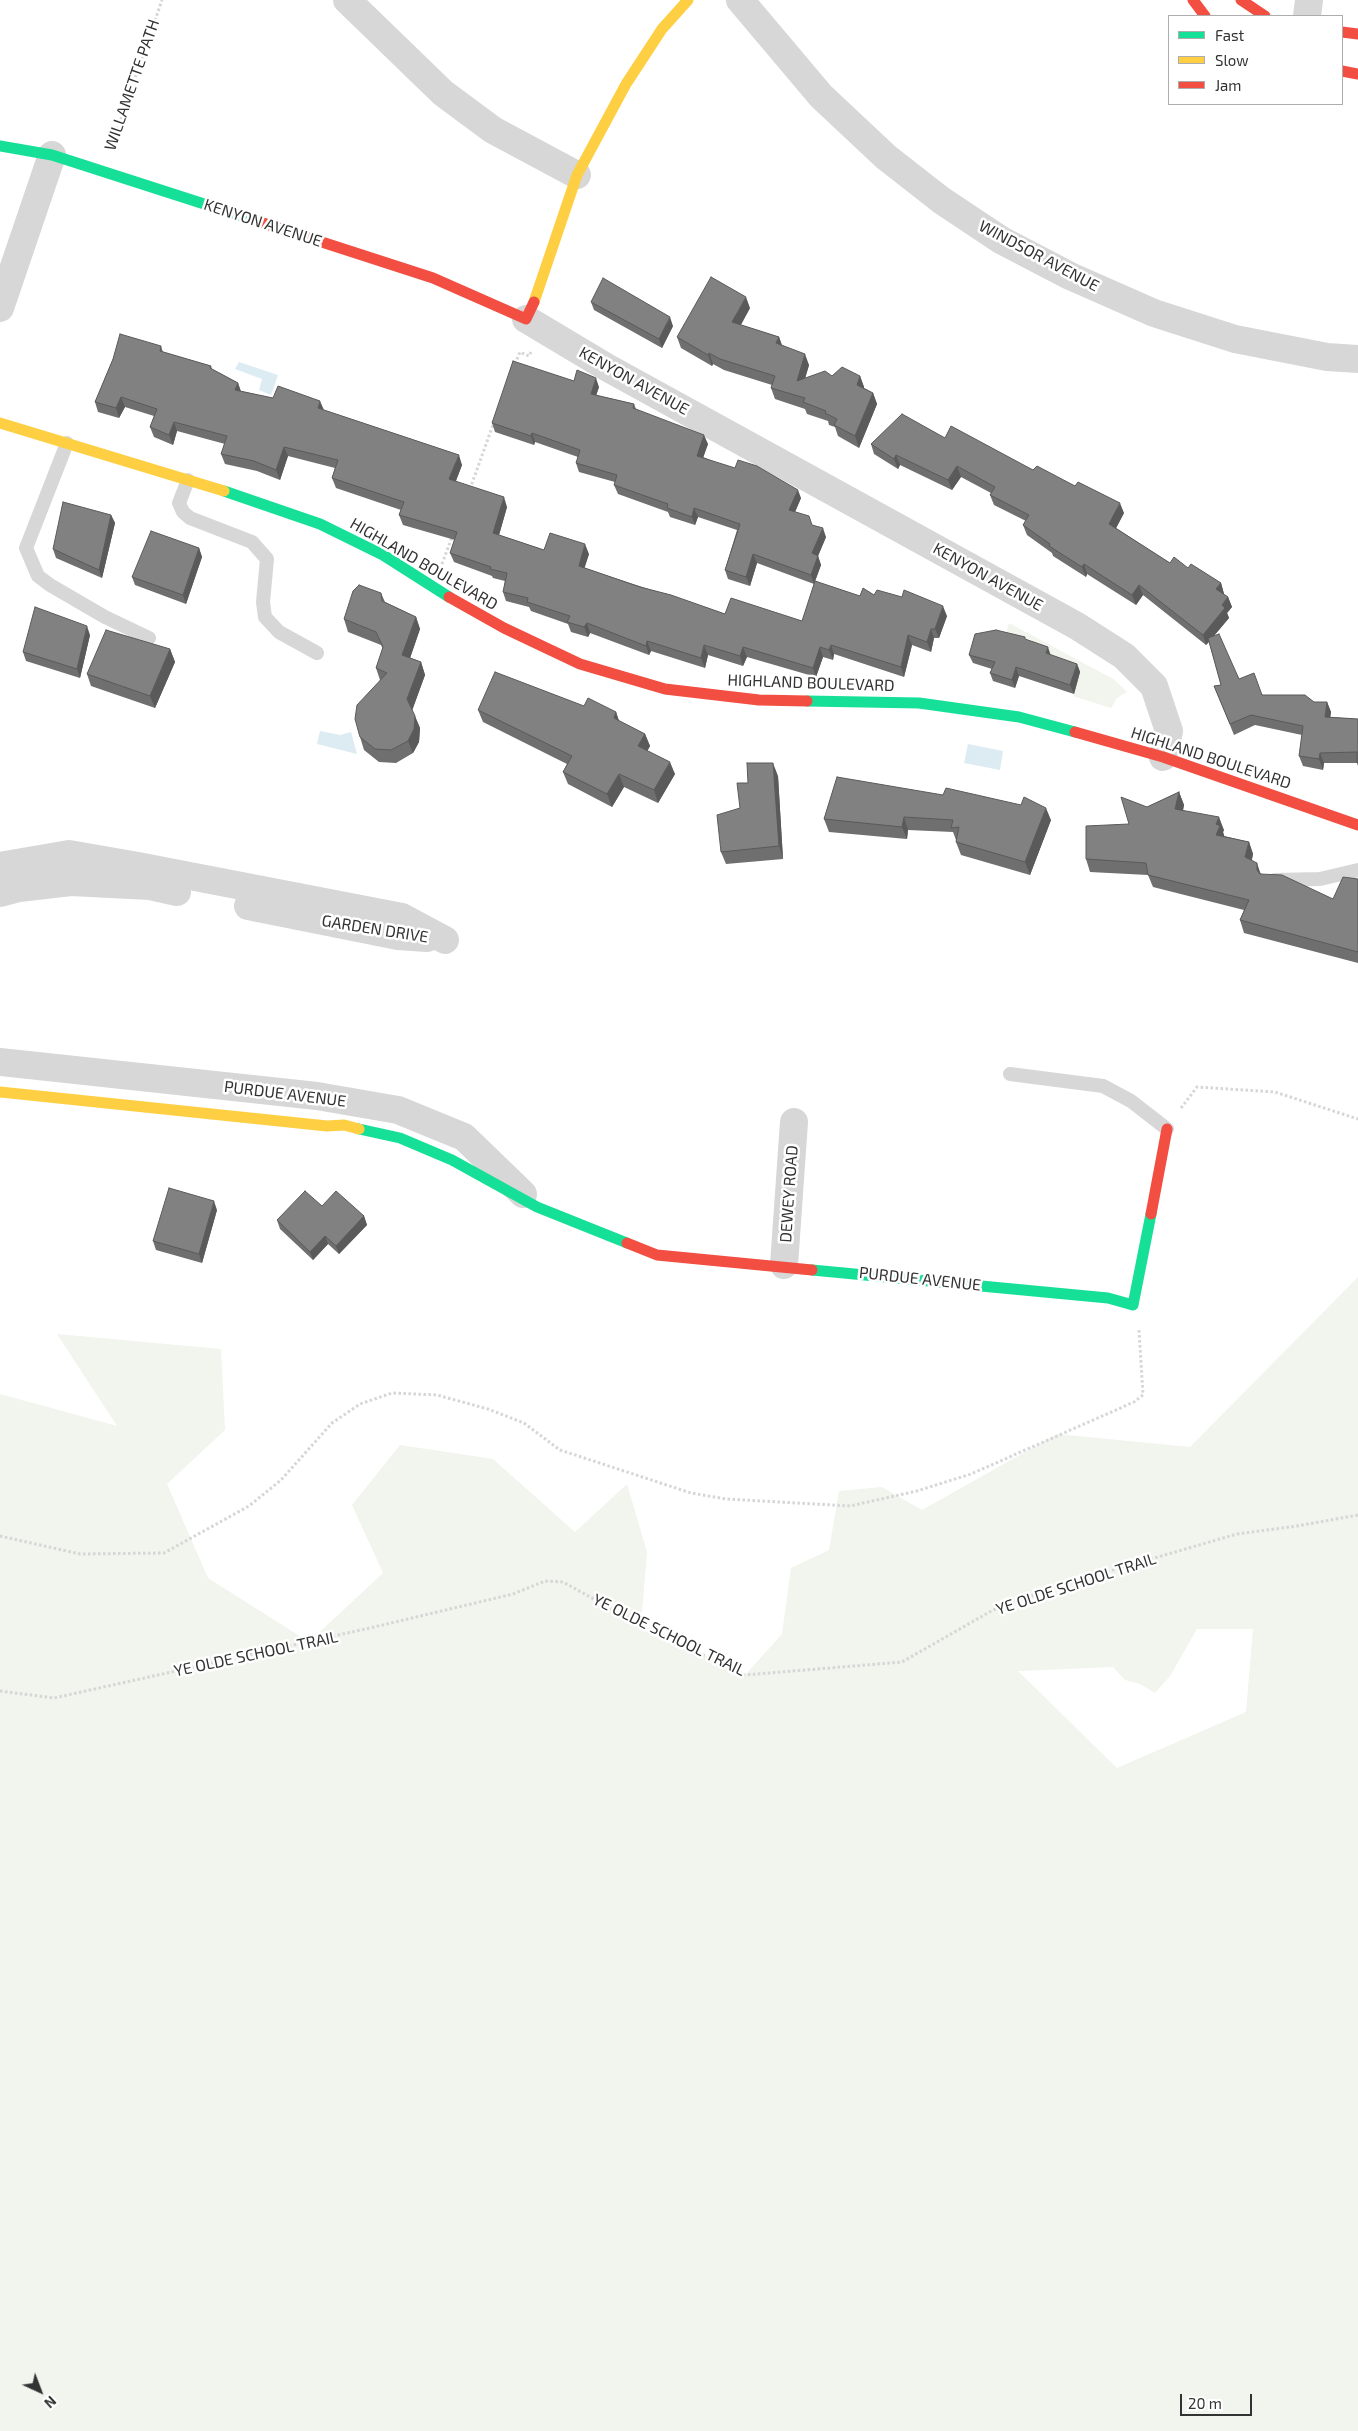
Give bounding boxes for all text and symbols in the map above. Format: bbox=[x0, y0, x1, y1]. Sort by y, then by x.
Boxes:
legend bbox=[1168, 15, 1343, 105]
street label: WILLAMETTE PATH bbox=[101, 17, 163, 153]
text: Fast bbox=[1215, 26, 1244, 44]
text: Slow bbox=[1215, 51, 1249, 69]
text: Jam bbox=[1215, 76, 1241, 94]
street label: KENYON AVENUE bbox=[202, 195, 324, 251]
street label: WINDSOR AVENUE bbox=[976, 216, 1102, 296]
street label: KENYON AVENUE bbox=[576, 343, 692, 419]
street label: HIGHLAND BOULEVARD bbox=[347, 514, 501, 614]
street label: KENYON AVENUE bbox=[930, 539, 1046, 615]
street label: HIGHLAND BOULEVARD bbox=[727, 670, 895, 696]
street label: HIGHLAND BOULEVARD bbox=[1128, 723, 1294, 793]
street label: GARDEN DRIVE bbox=[320, 911, 430, 947]
street label: PURDUE AVENUE bbox=[223, 1077, 347, 1111]
street label: DEWEY ROAD bbox=[776, 1145, 802, 1243]
street label: PURDUE AVENUE bbox=[858, 1263, 982, 1295]
street label: YE OLDE SCHOOL TRAIL bbox=[994, 1549, 1158, 1619]
street label: YE OLDE SCHOOL TRAIL bbox=[590, 1590, 748, 1680]
street label: YE OLDE SCHOOL TRAIL bbox=[172, 1627, 340, 1681]
north arrow bbox=[15, 2366, 65, 2416]
scale bar bbox=[1183, 2384, 1256, 2416]
text: N bbox=[41, 2393, 60, 2412]
text: 20 m bbox=[1188, 2394, 1222, 2412]

